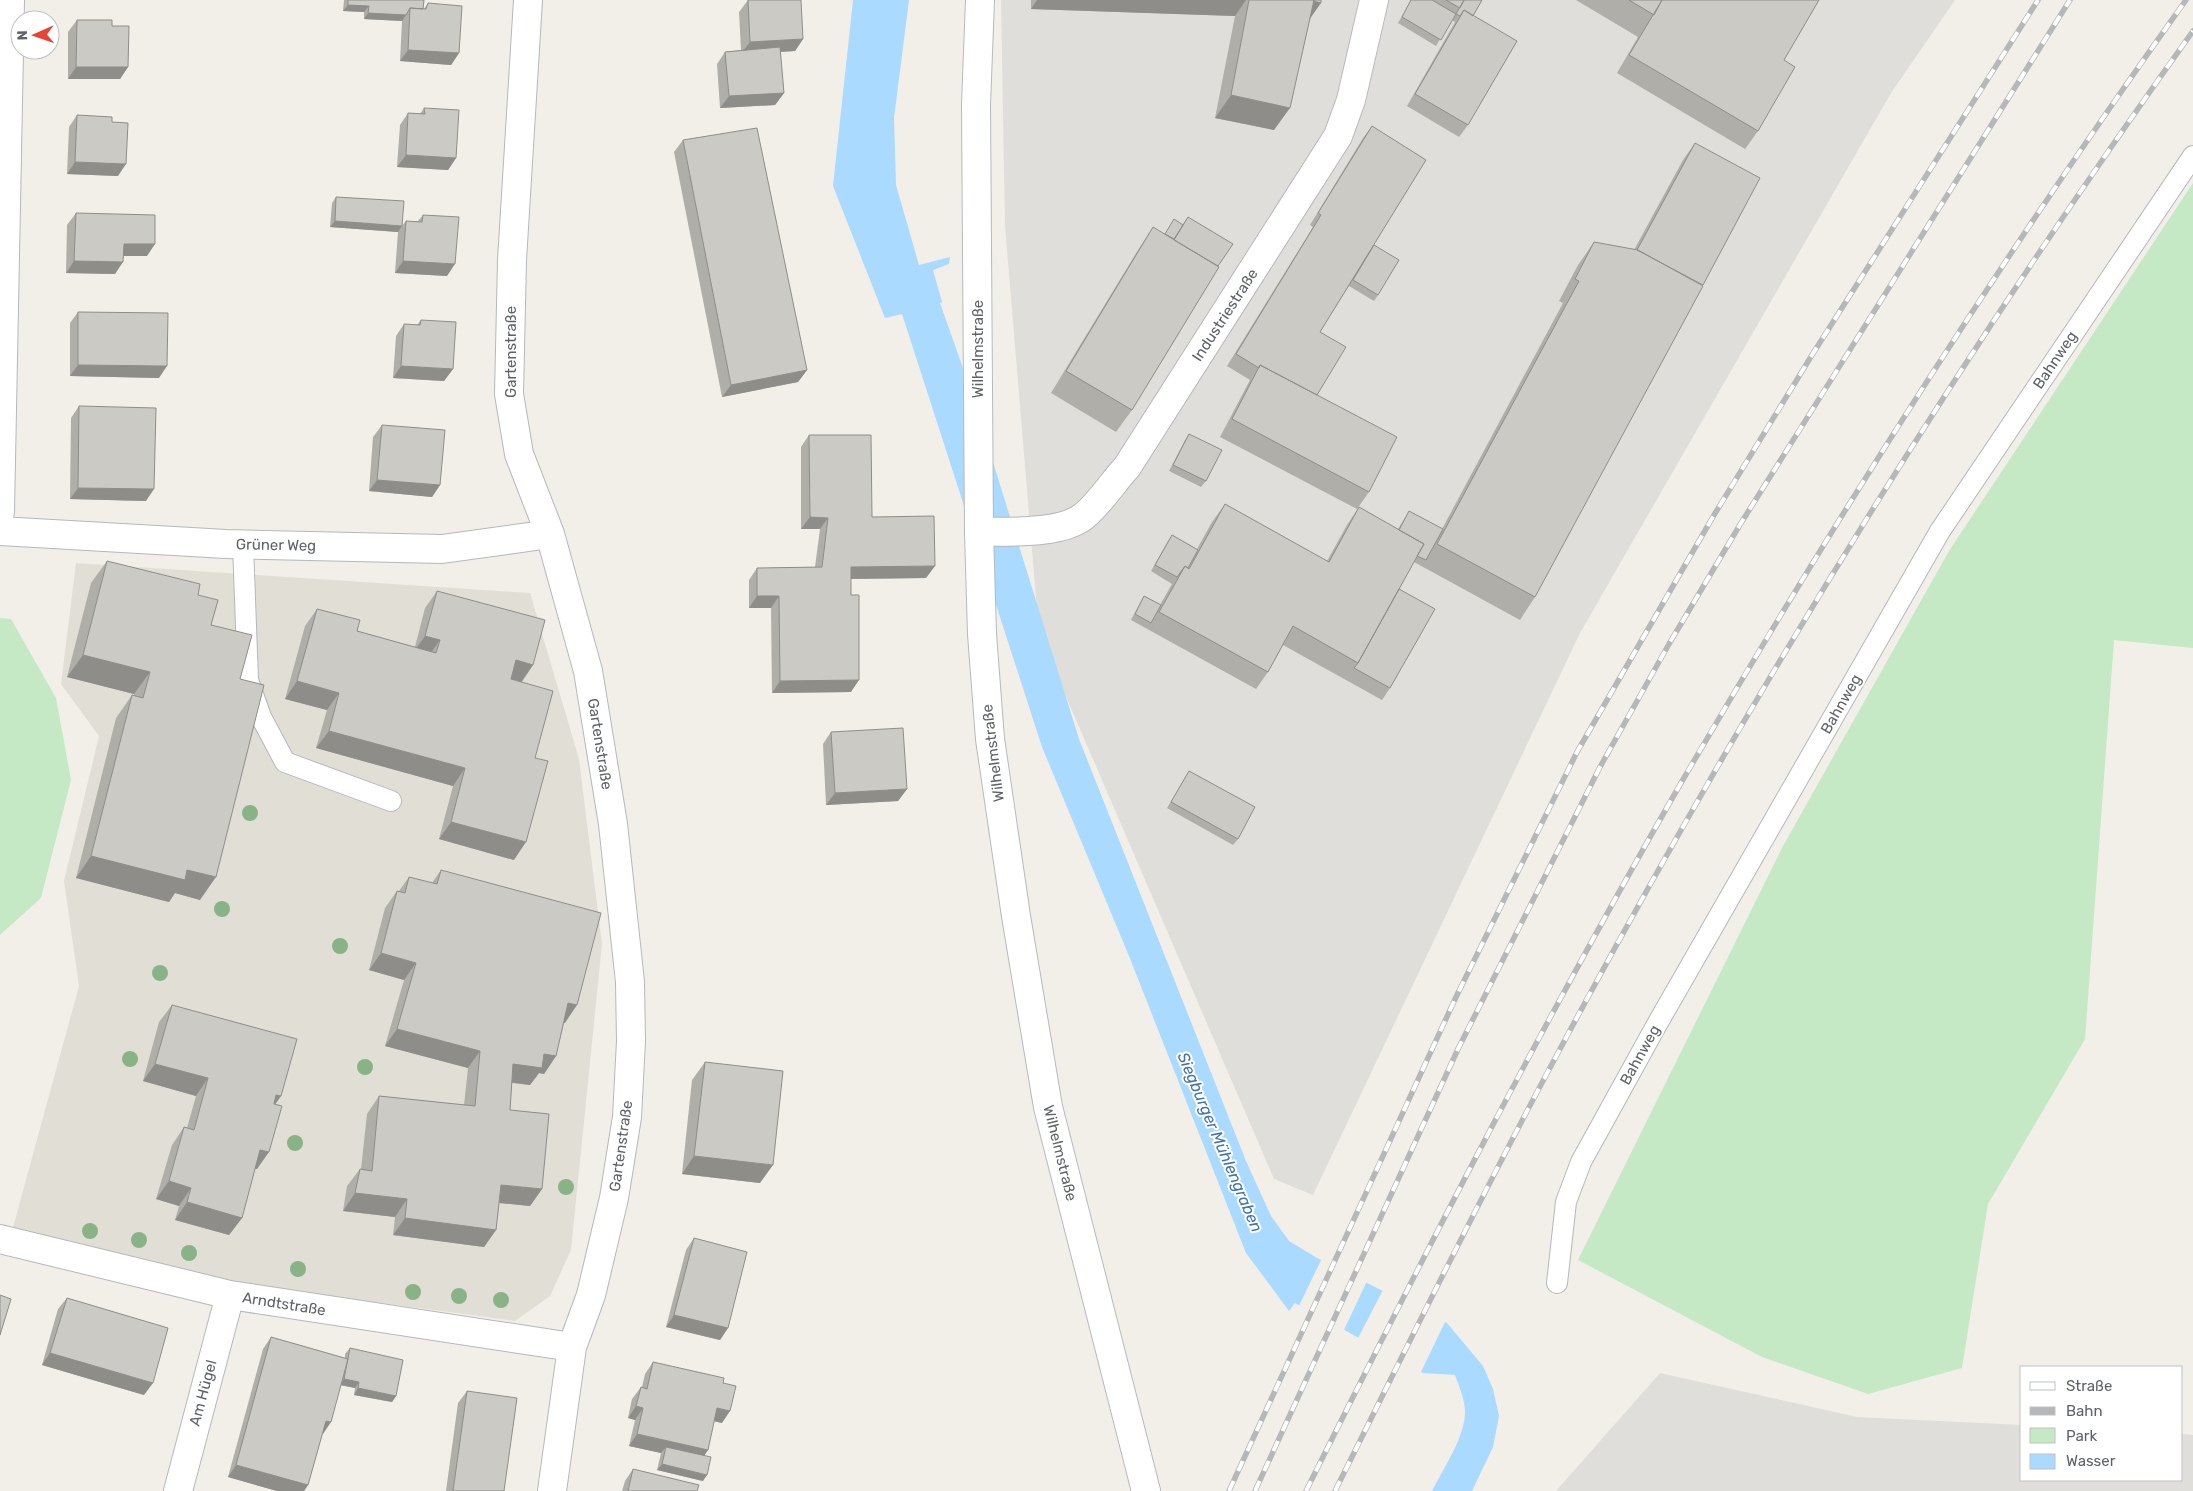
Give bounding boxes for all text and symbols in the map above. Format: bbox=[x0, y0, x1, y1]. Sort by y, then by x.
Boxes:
north arrow bbox=[10, 10, 60, 60]
text: N bbox=[14, 30, 31, 41]
street label: Industriestraße bbox=[1188, 265, 1262, 365]
street label: Wilhelmstraße bbox=[969, 300, 987, 398]
street label: Gartenstraße bbox=[502, 306, 520, 398]
street label: Bahnweg bbox=[2029, 328, 2081, 392]
street label: Grüner Weg bbox=[236, 535, 316, 555]
street label: Bahnweg bbox=[1817, 671, 1865, 737]
street label: Gartenstraße bbox=[584, 697, 616, 791]
street label: Wilhelmstraße bbox=[978, 703, 1008, 803]
street label: Bahnweg bbox=[1616, 1022, 1664, 1088]
water label: Siegburger Mühlengraben bbox=[1173, 1049, 1267, 1235]
street label: Gartenstraße bbox=[606, 1099, 636, 1193]
street label: Wilhelmstraße bbox=[1039, 1103, 1081, 1203]
street label: Arndtstraße bbox=[241, 1289, 327, 1319]
street label: Am Hügel bbox=[186, 1358, 220, 1428]
legend bbox=[2020, 1366, 2183, 1481]
text: Straße bbox=[2066, 1377, 2112, 1395]
text: Bahn bbox=[2066, 1402, 2103, 1420]
text: Park bbox=[2066, 1427, 2097, 1445]
text: Wasser bbox=[2066, 1452, 2116, 1470]

